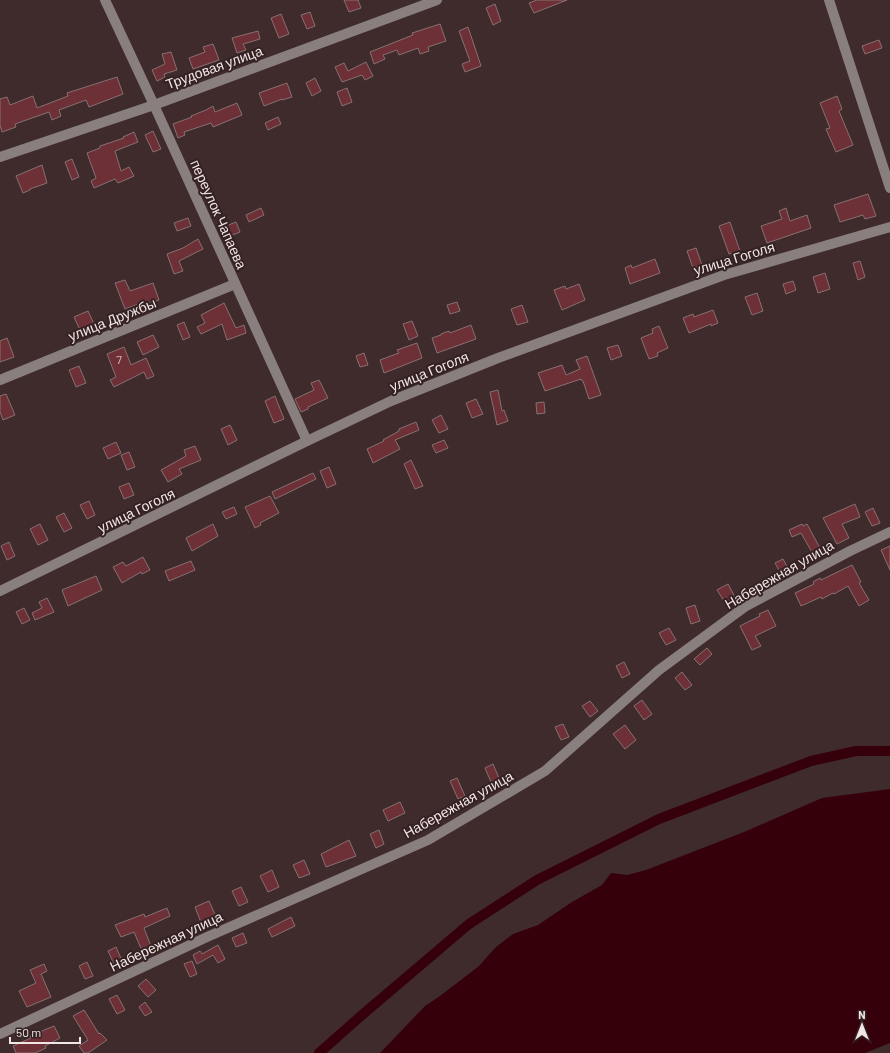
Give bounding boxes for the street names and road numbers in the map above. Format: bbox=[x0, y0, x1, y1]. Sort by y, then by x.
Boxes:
street label: Трудовая улица bbox=[163, 42, 265, 92]
street label: переулок Чапаева bbox=[187, 157, 251, 271]
street label: улица Гоголя bbox=[691, 238, 777, 278]
street label: улица Дружбы bbox=[66, 294, 158, 344]
street label: улица Гоголя bbox=[387, 347, 471, 395]
street label: улица Гоголя bbox=[95, 484, 177, 536]
street label: Набережная улица bbox=[722, 536, 837, 612]
street label: Набережная улица bbox=[400, 767, 516, 841]
street label: Набережная улица bbox=[107, 907, 225, 975]

